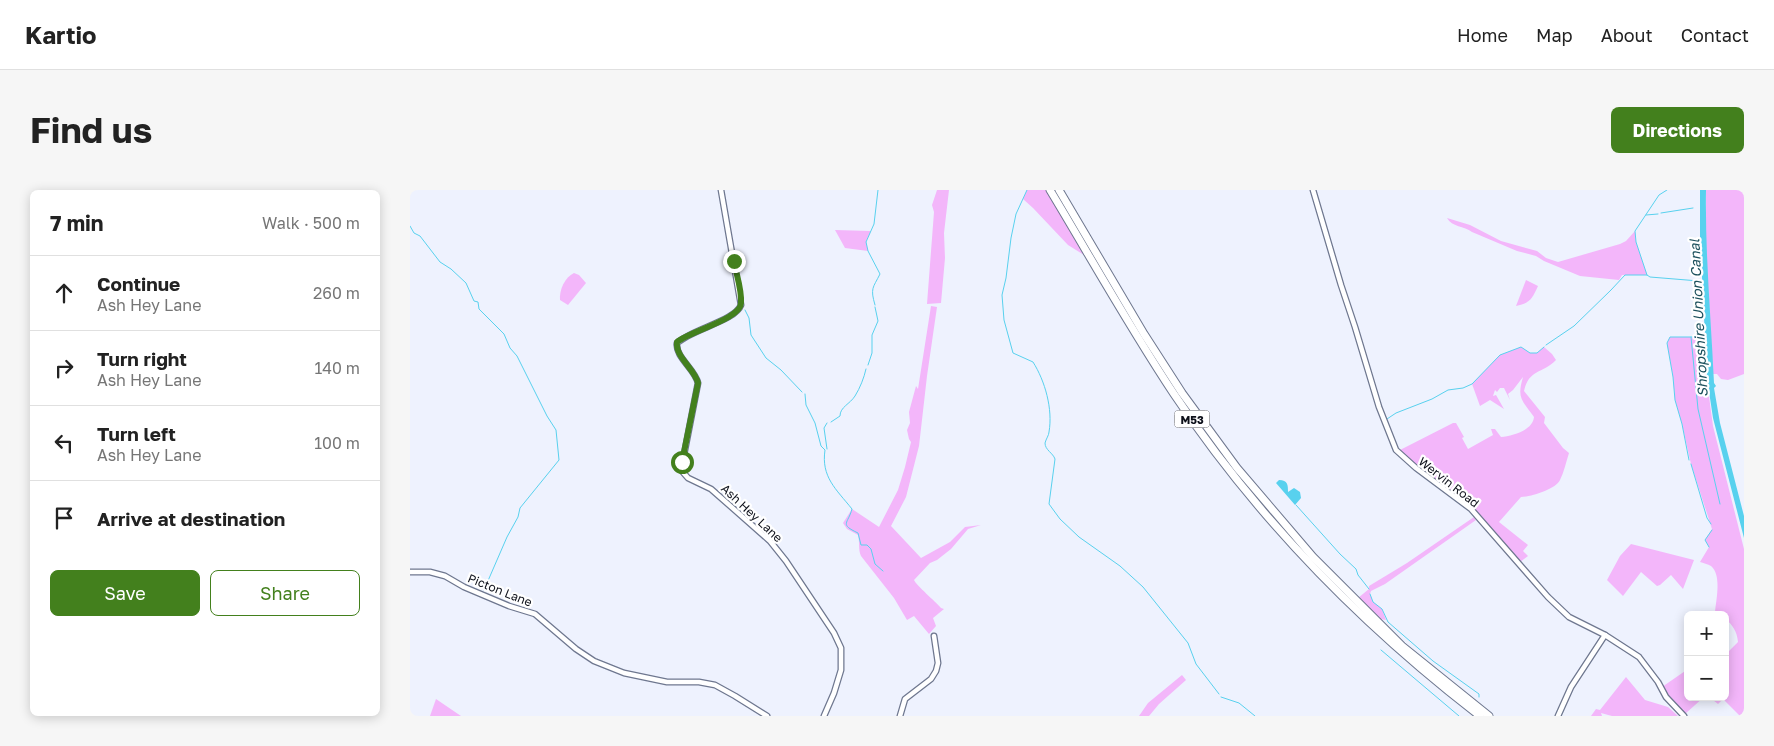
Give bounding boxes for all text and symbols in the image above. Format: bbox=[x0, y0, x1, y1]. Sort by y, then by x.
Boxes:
text: Kartio bbox=[25, 20, 97, 49]
text: Home bbox=[1457, 24, 1508, 46]
text: Map bbox=[1536, 24, 1573, 46]
text: About bbox=[1601, 24, 1653, 46]
text: Contact bbox=[1681, 24, 1749, 46]
button: Directions bbox=[1611, 107, 1744, 153]
text: Find us bbox=[30, 109, 152, 151]
text: 7 min bbox=[50, 210, 104, 236]
text: Walk · 500 m bbox=[262, 213, 360, 233]
water label: Shropshire Union Canal bbox=[1685, 238, 1711, 397]
route end bbox=[723, 250, 746, 273]
text: Continue bbox=[97, 272, 180, 295]
icon: ahead bbox=[50, 279, 78, 307]
text: 260 m bbox=[313, 283, 360, 303]
text: Ash Hey Lane bbox=[97, 295, 201, 315]
text: Turn right bbox=[97, 347, 187, 370]
icon: right bbox=[50, 354, 78, 382]
text: 140 m bbox=[314, 358, 360, 378]
text: Ash Hey Lane bbox=[97, 370, 201, 390]
road number: M53 bbox=[1174, 410, 1210, 428]
text: Turn left bbox=[97, 422, 176, 445]
icon: left bbox=[50, 429, 78, 457]
text: 100 m bbox=[314, 433, 360, 453]
text: Ash Hey Lane bbox=[97, 445, 201, 465]
route start bbox=[671, 451, 694, 474]
street label: Wervin Road bbox=[1416, 454, 1482, 510]
street label: Ash Hey Lane bbox=[718, 481, 786, 545]
icon: arrive bbox=[50, 504, 78, 532]
text: Arrive at destination bbox=[97, 507, 285, 530]
button: Save bbox=[50, 570, 200, 616]
button: Share bbox=[210, 570, 360, 616]
street label: Picton Lane bbox=[466, 570, 534, 610]
map controls bbox=[1684, 611, 1729, 701]
button: + bbox=[1684, 611, 1729, 656]
button: − bbox=[1684, 656, 1729, 701]

